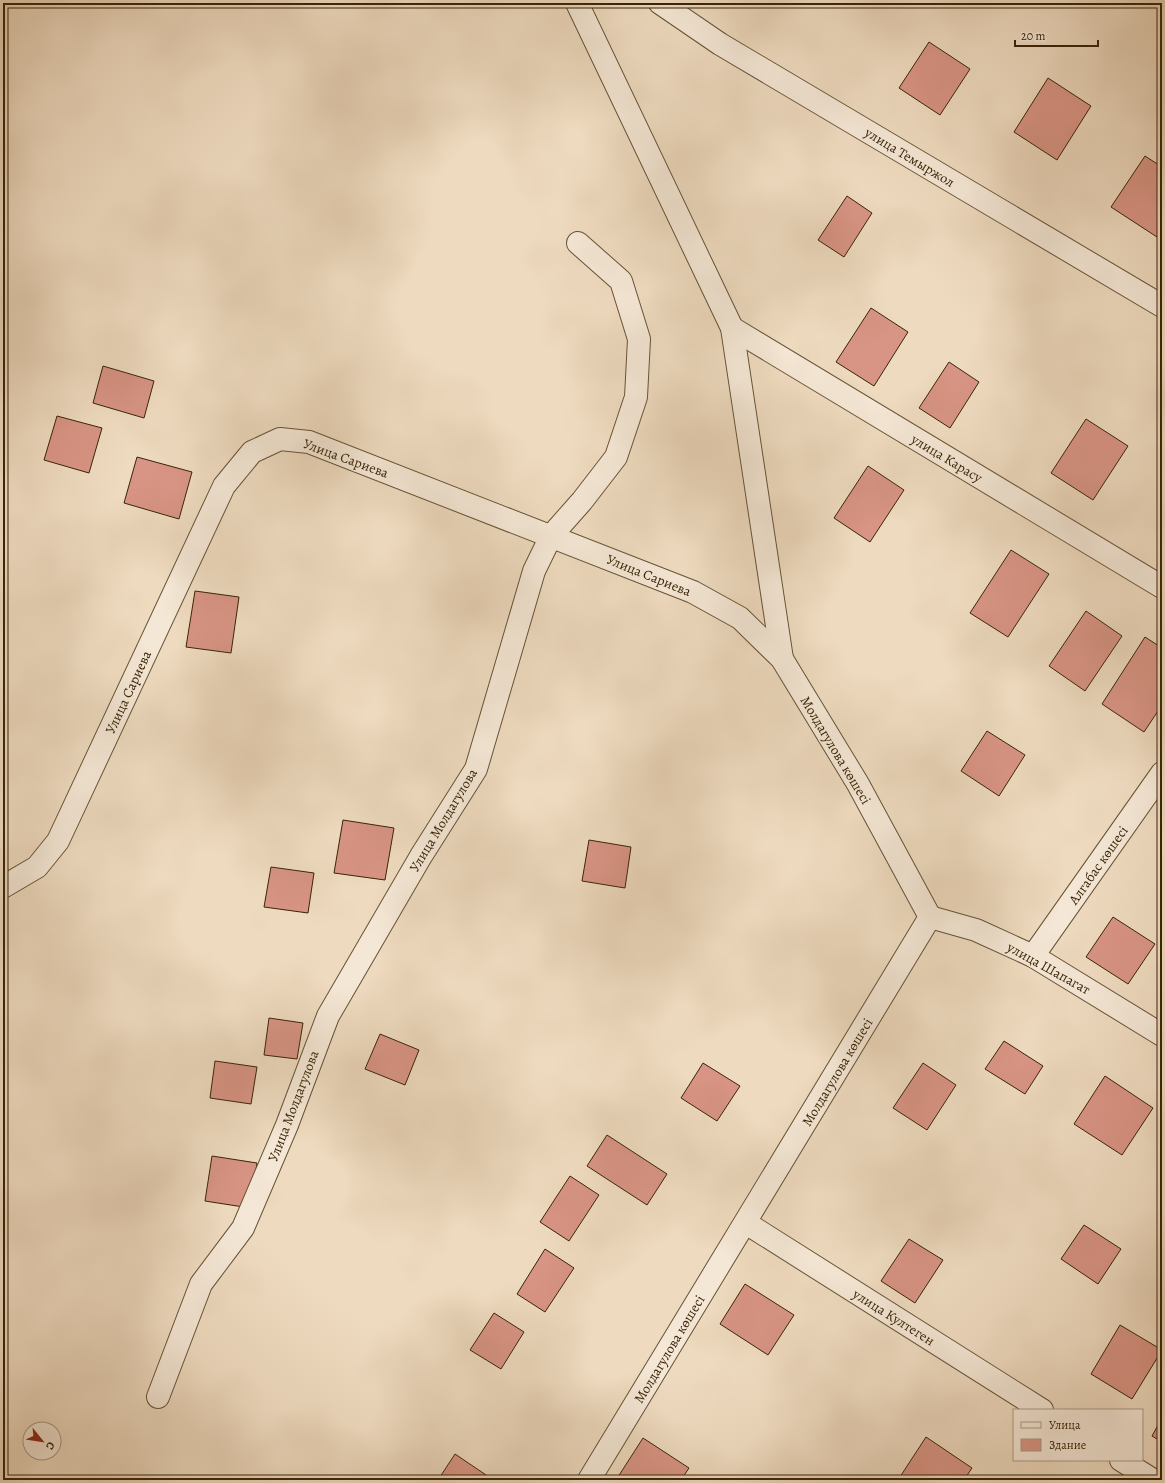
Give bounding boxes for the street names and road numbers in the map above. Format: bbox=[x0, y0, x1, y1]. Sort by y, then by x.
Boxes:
street label: улица Темыржол bbox=[860, 123, 958, 192]
street label: улица Карасу bbox=[907, 429, 986, 488]
street label: Улица Сариева bbox=[300, 434, 392, 483]
street label: Улица Сариева bbox=[604, 550, 694, 601]
street label: Улица Сариева bbox=[101, 647, 156, 737]
street label: Молдагулова көшесі bbox=[796, 693, 875, 808]
street label: Улица Молдагулова bbox=[405, 764, 482, 876]
street label: Алгабас көшесі bbox=[1064, 822, 1133, 909]
street label: улица Шапагат bbox=[1003, 937, 1094, 999]
street label: Молдагулова көшесі bbox=[798, 1015, 877, 1130]
street label: Улица Молдагулова bbox=[264, 1047, 324, 1165]
street label: улица Култеген bbox=[848, 1284, 938, 1350]
street label: Молдагулова көшесі bbox=[630, 1292, 709, 1407]

